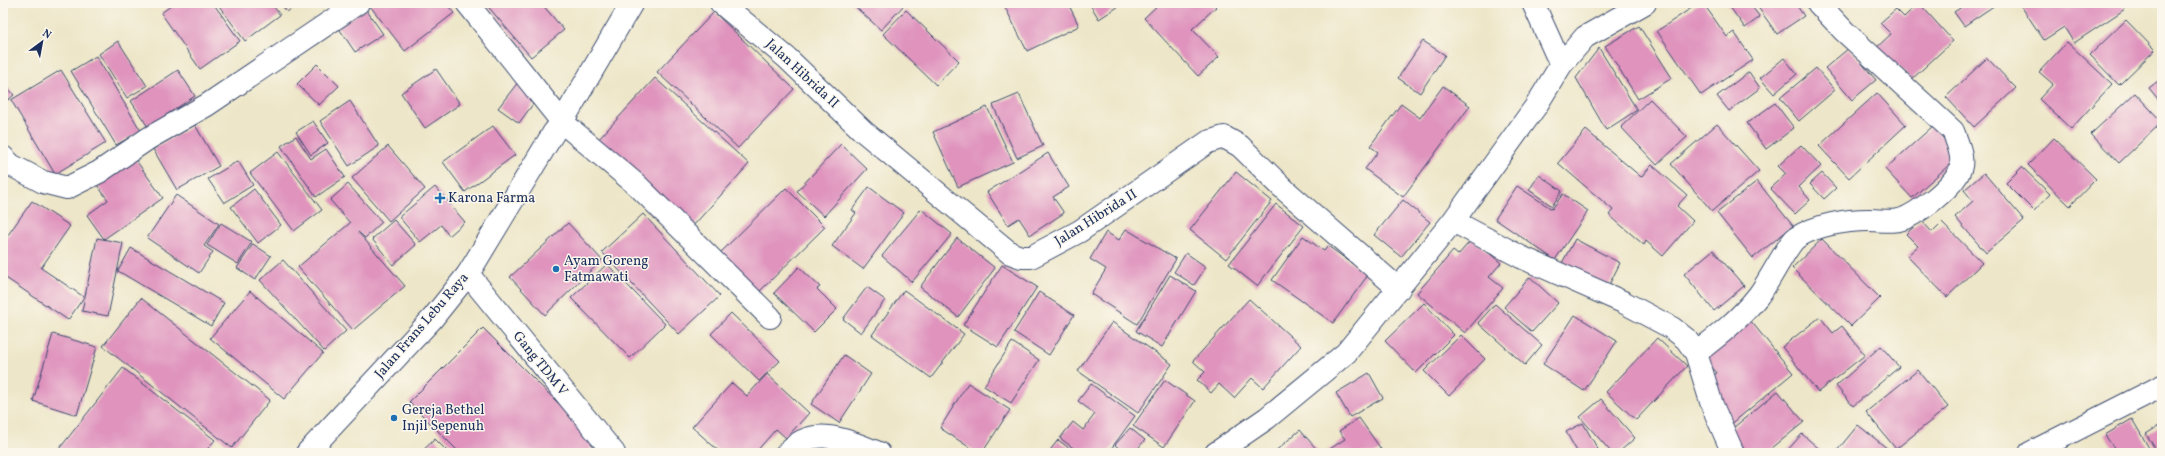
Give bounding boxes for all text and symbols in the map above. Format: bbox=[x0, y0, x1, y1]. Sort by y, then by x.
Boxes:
north arrow bbox=[22, 22, 62, 62]
text: N bbox=[39, 26, 54, 43]
street label: Jalan Hibrida II bbox=[761, 35, 843, 113]
street label: Jalan Hibrida II bbox=[1051, 185, 1141, 251]
place label: Karona Farma bbox=[448, 189, 535, 208]
marker: Karona Farma bbox=[435, 193, 445, 203]
place label: Ayam Goreng Fatmawati bbox=[564, 252, 648, 287]
marker: Ayam Goreng Fatmawati bbox=[551, 264, 561, 274]
street label: Jalan Frans Lebu Raya bbox=[371, 269, 473, 383]
street label: Gang TDM V bbox=[508, 328, 572, 401]
place label: Gereja Bethel Injil Sepenuh bbox=[402, 401, 485, 436]
marker: Gereja Bethel Injil Sepenuh bbox=[389, 413, 399, 423]

